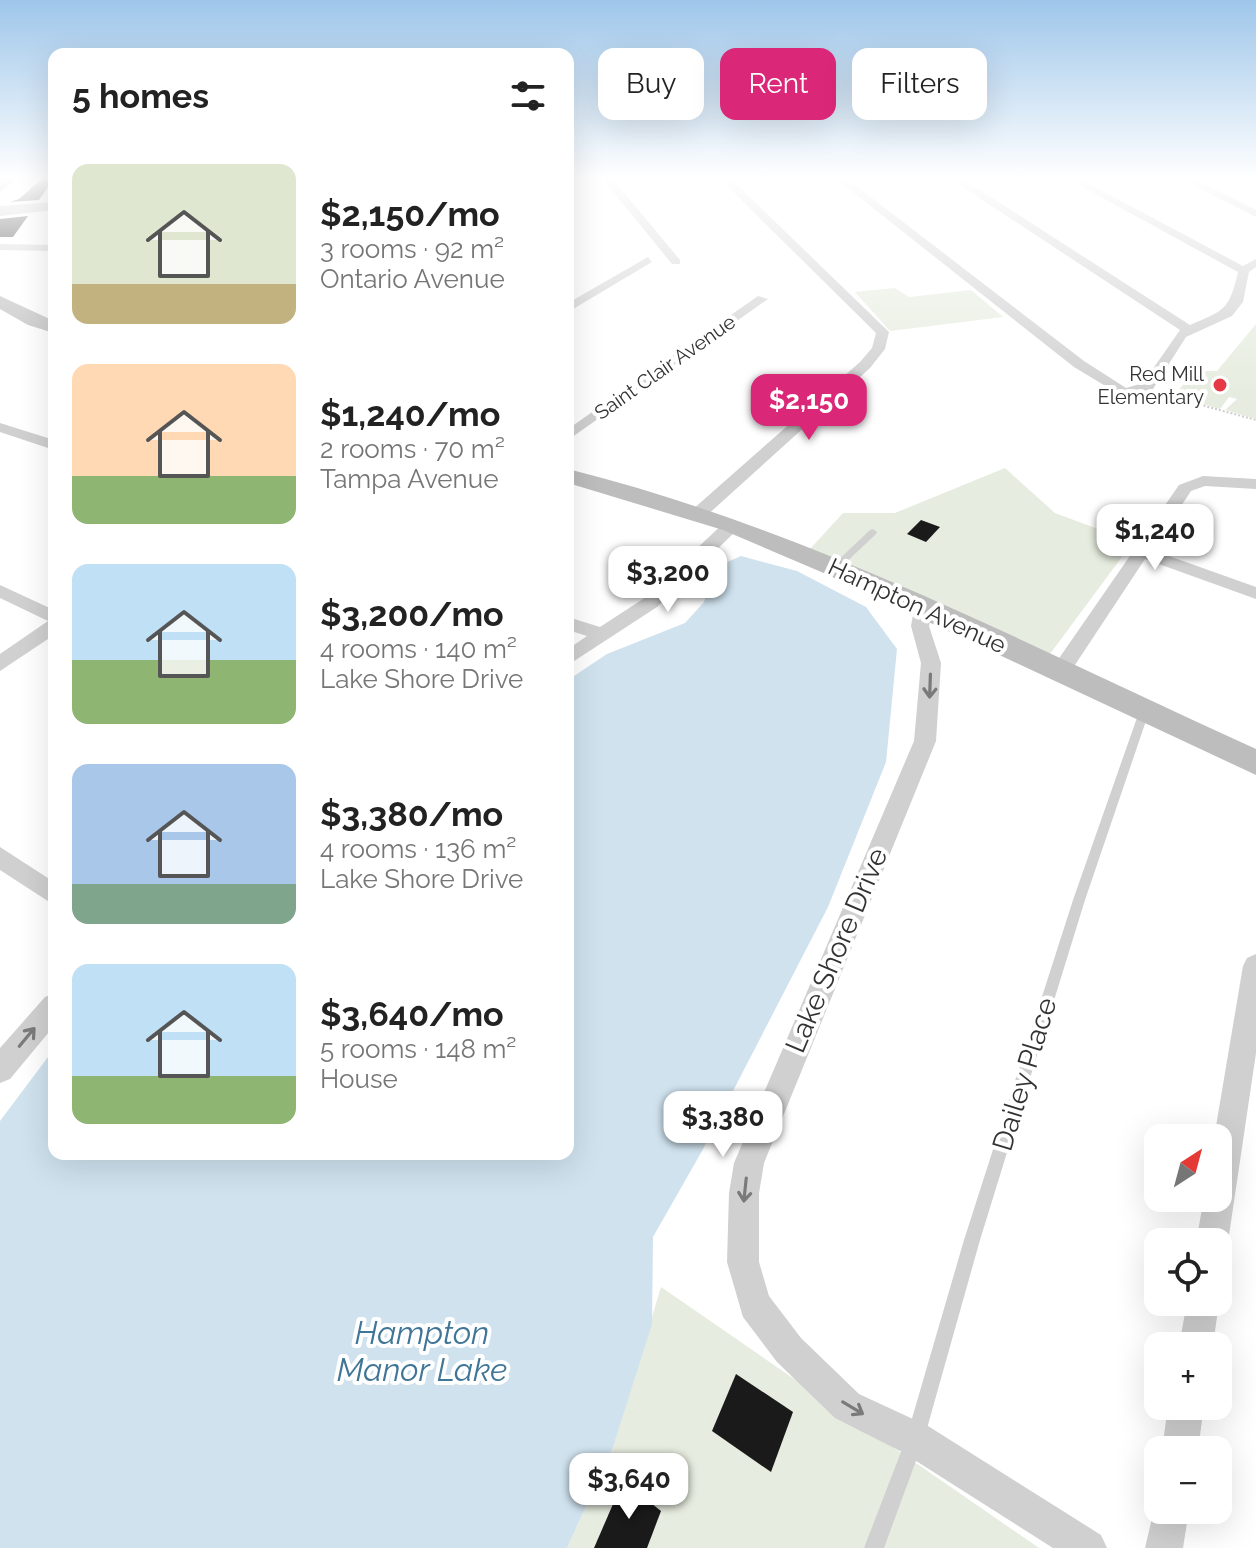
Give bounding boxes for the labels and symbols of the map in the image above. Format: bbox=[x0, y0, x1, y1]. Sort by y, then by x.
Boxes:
street label: Saint Clair Avenue bbox=[590, 309, 740, 425]
place label: Red Mill Elementary bbox=[1098, 362, 1205, 409]
pin: $2,150 bbox=[744, 374, 874, 442]
marker: Red Mill Elementary bbox=[1211, 376, 1229, 394]
pin: $1,240 bbox=[1090, 504, 1220, 572]
pin: $3,200 bbox=[603, 546, 733, 614]
street label: Hampton Avenue bbox=[824, 552, 1011, 659]
one-way arrow bbox=[923, 672, 938, 699]
street label: Lake Shore Drive bbox=[778, 843, 894, 1057]
street label: Dailey Place bbox=[986, 994, 1063, 1155]
one-way arrow bbox=[18, 1028, 36, 1048]
pin: $3,380 bbox=[658, 1091, 788, 1159]
north arrow bbox=[1144, 1124, 1232, 1212]
one-way arrow bbox=[738, 1176, 753, 1203]
water label: Hampton Manor Lake bbox=[337, 1314, 507, 1388]
one-way arrow bbox=[841, 1400, 864, 1416]
pin: $3,640 bbox=[564, 1453, 694, 1521]

